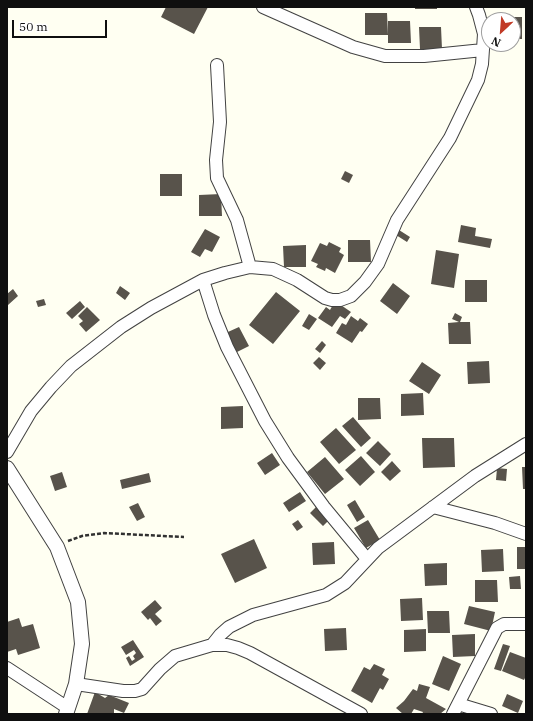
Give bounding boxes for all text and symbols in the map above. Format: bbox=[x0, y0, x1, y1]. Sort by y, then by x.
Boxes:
scale bar bbox=[14, 12, 109, 38]
north arrow bbox=[481, 12, 521, 52]
text: 50 m bbox=[19, 19, 48, 34]
text: N bbox=[489, 34, 503, 50]

